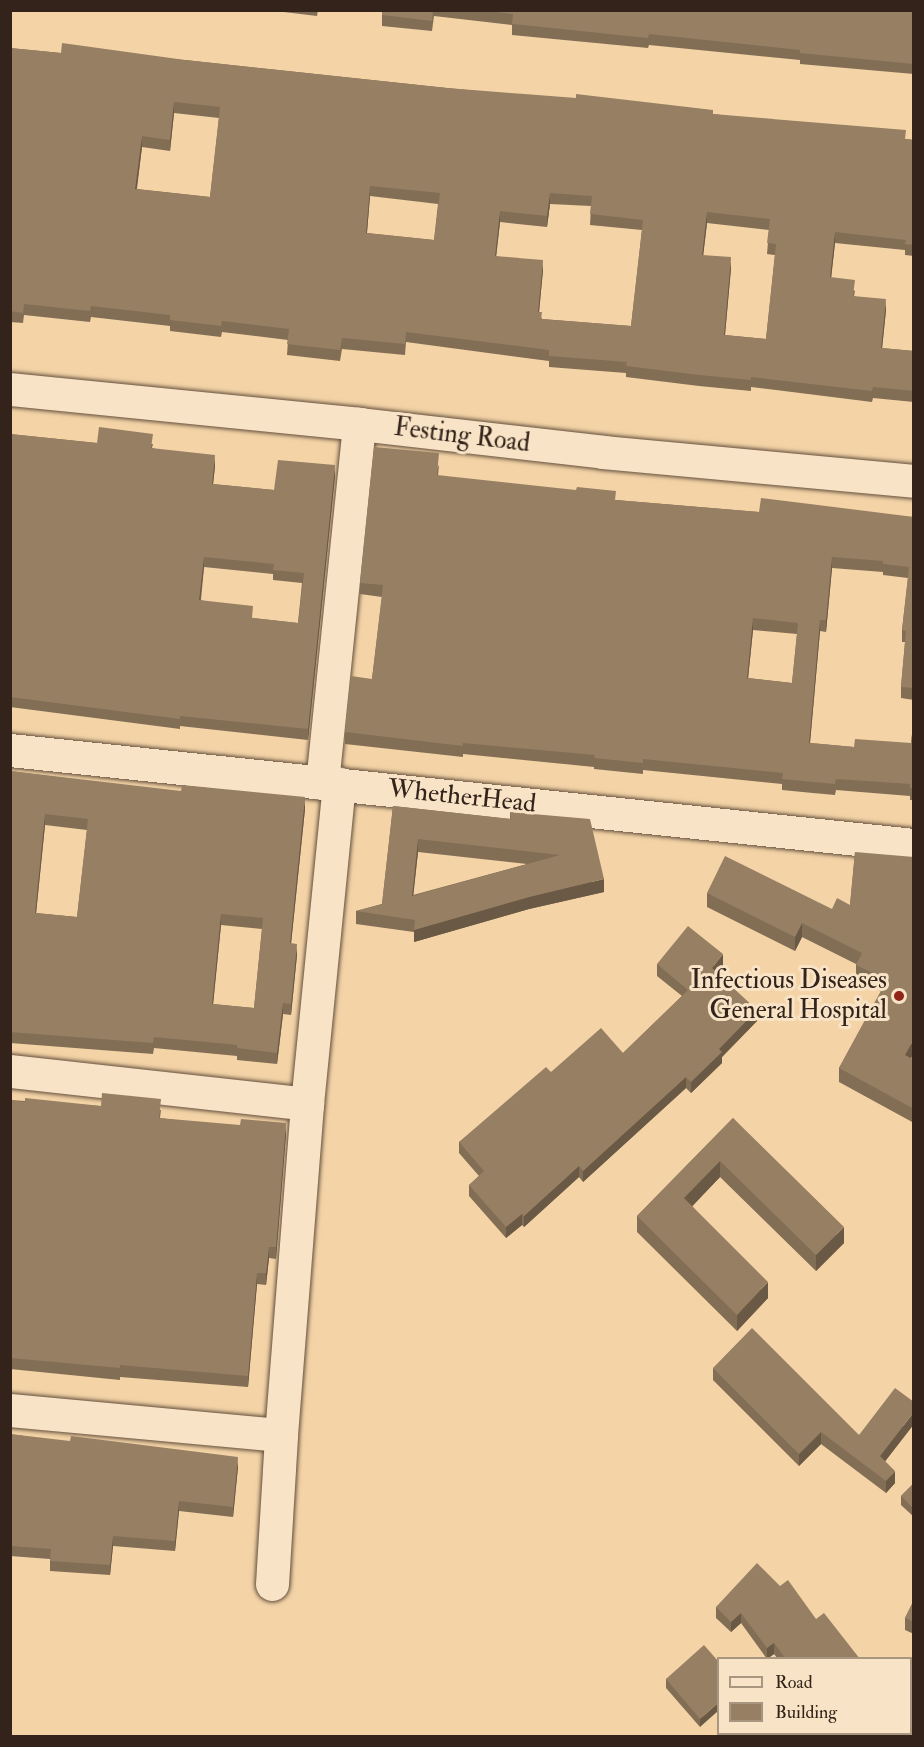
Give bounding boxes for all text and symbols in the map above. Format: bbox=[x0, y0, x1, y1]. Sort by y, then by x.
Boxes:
street label: Festing Road bbox=[392, 412, 532, 460]
street label: WhetherHead bbox=[386, 774, 538, 820]
place label: Infectious Diseases General Hospital bbox=[691, 965, 887, 1026]
marker: Infectious Diseases General Hospital bbox=[892, 989, 906, 1003]
legend bbox=[717, 1657, 912, 1735]
text: Road bbox=[775, 1671, 813, 1694]
text: Building bbox=[775, 1701, 837, 1724]

